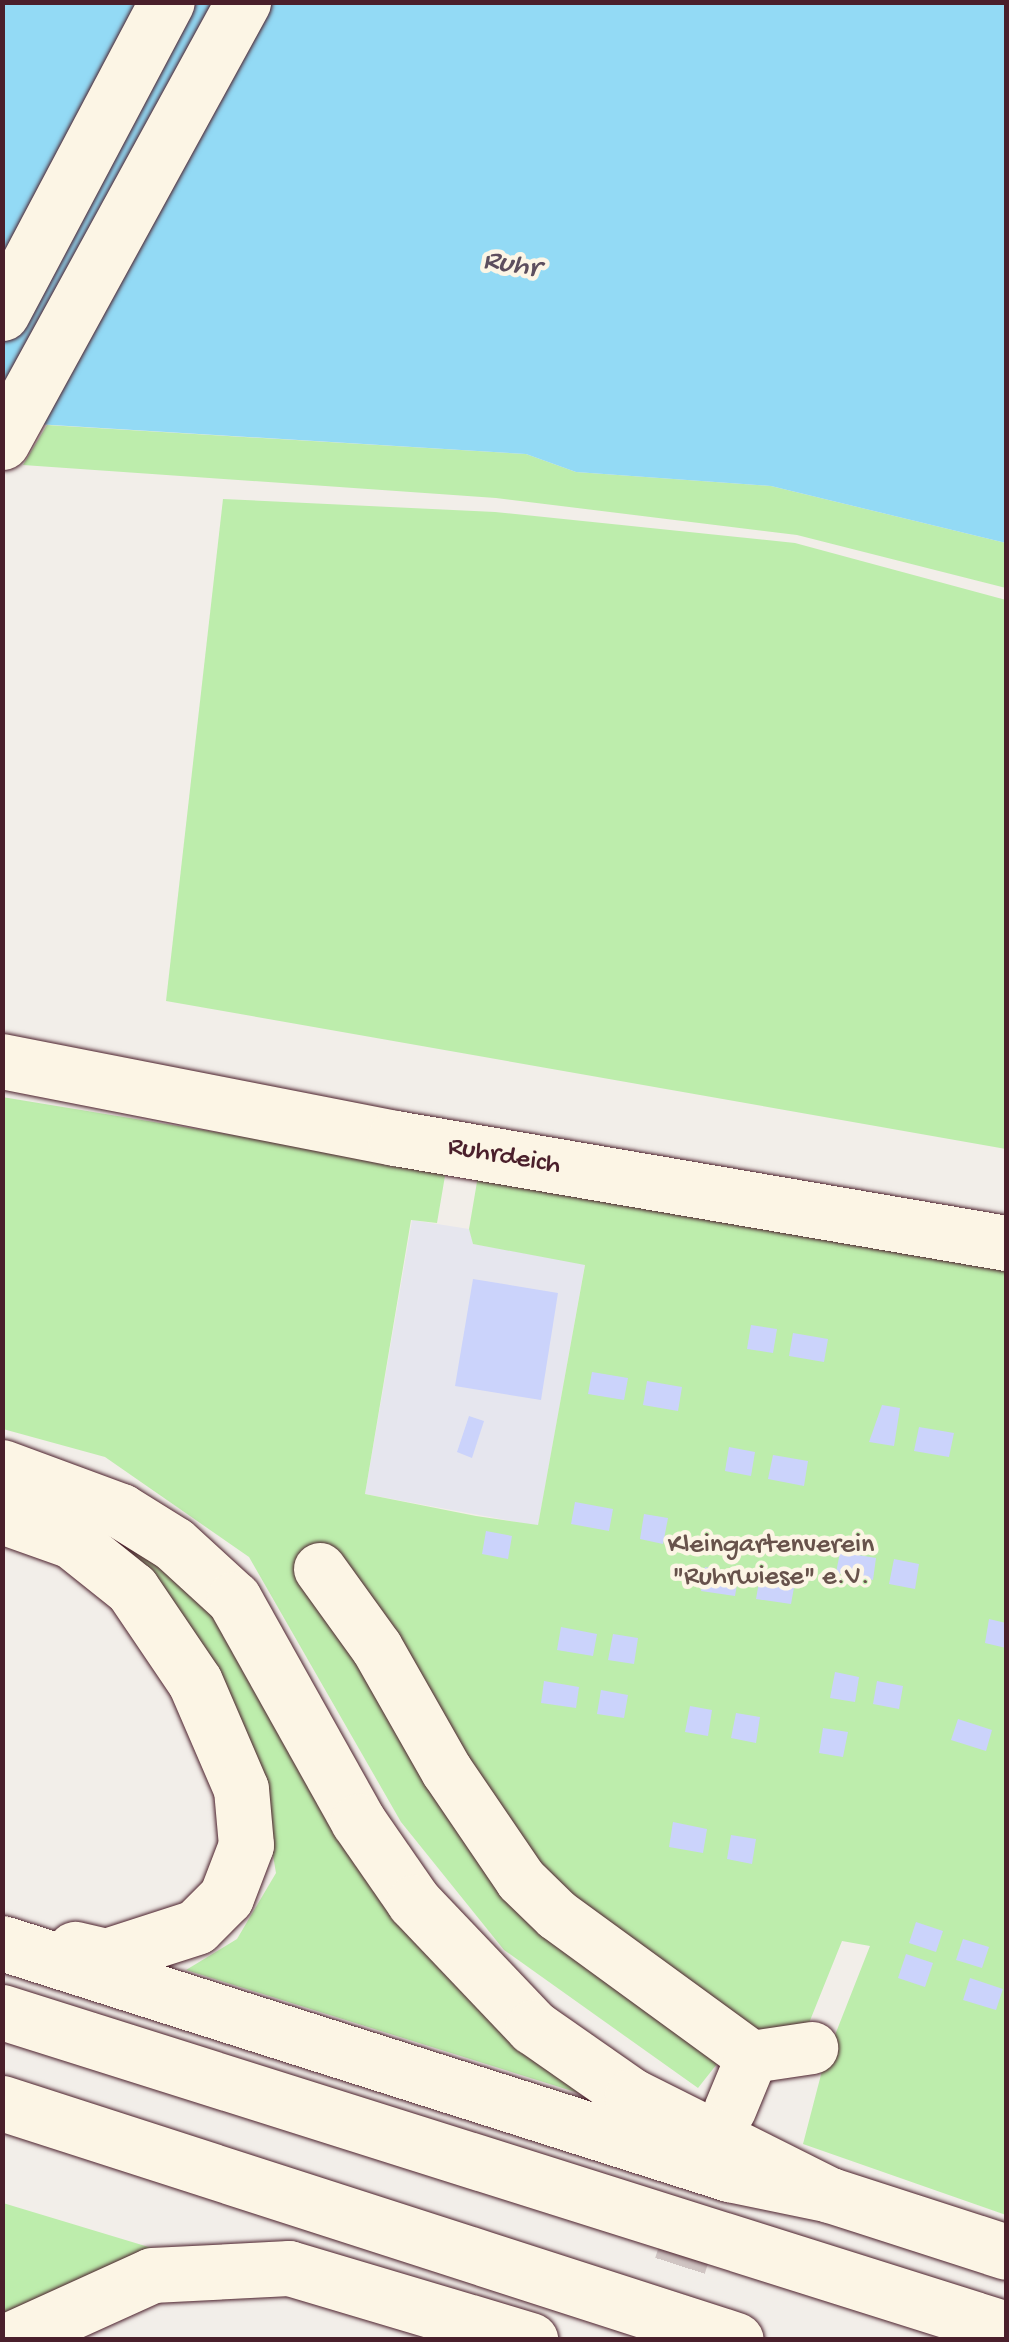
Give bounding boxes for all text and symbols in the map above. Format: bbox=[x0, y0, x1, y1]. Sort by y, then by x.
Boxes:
water label: Ruhr bbox=[480, 244, 542, 288]
street label: Ruhrdeich bbox=[445, 1131, 563, 1183]
park label: Kleingartenverein "Ruhrwiese" e.V. bbox=[668, 1529, 874, 1595]

